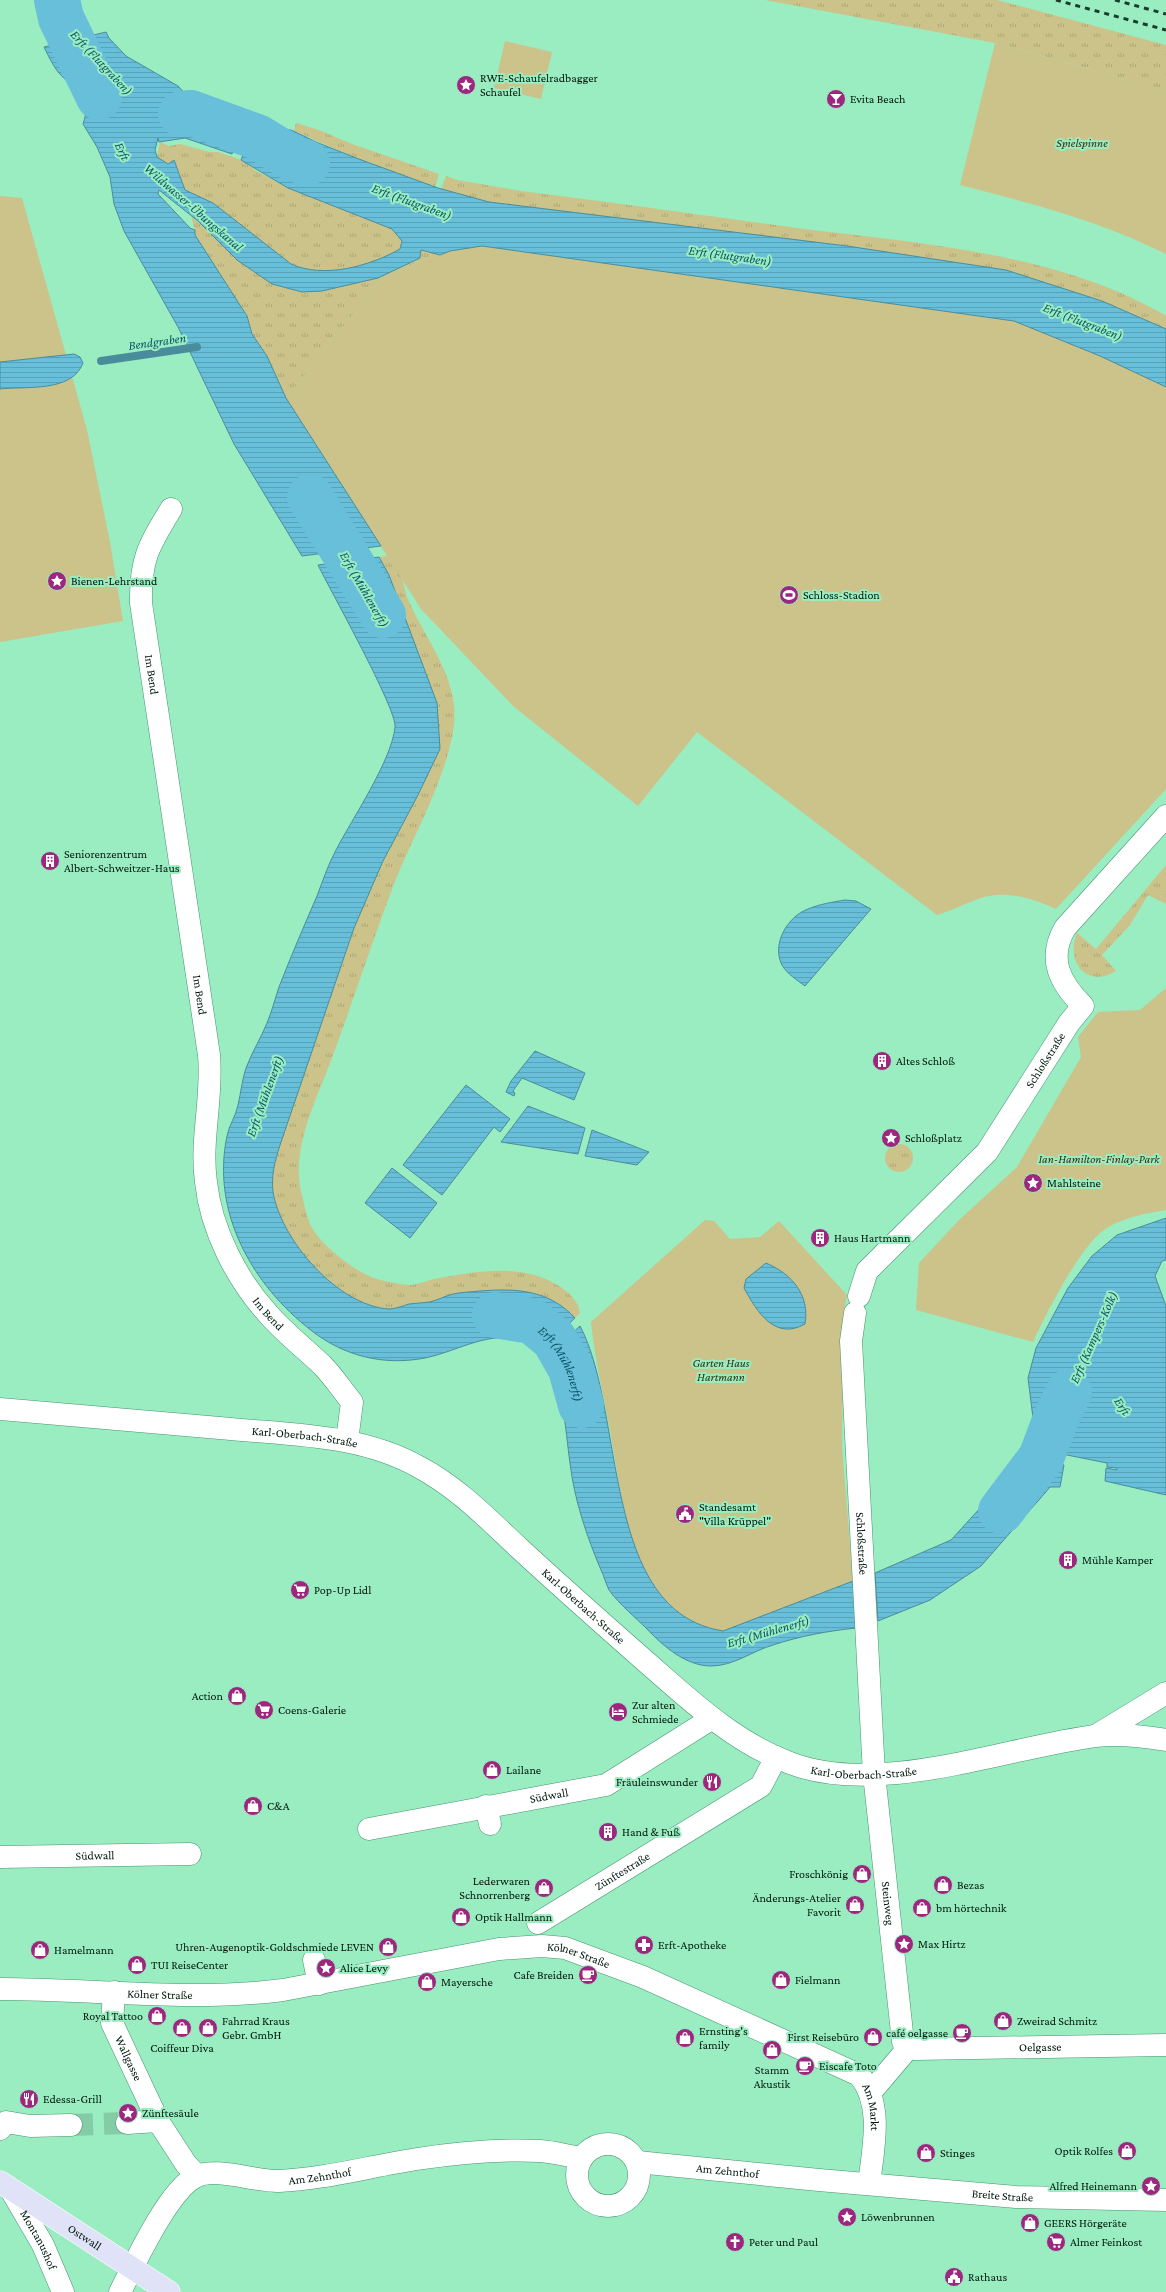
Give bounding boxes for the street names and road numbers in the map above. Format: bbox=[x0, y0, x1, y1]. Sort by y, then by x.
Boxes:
street label: Im Bend bbox=[142, 654, 162, 696]
street label: Im Bend bbox=[190, 974, 210, 1016]
street label: Schloßstraße bbox=[1023, 1030, 1068, 1091]
street label: Im Bend bbox=[250, 1294, 287, 1334]
street label: Karl-Oberbach-Straße bbox=[251, 1424, 359, 1451]
street label: Schloßstraße bbox=[853, 1512, 870, 1575]
street label: Karl-Oberbach-Straße bbox=[539, 1565, 628, 1647]
street label: Karl-Oberbach-Straße bbox=[809, 1763, 918, 1782]
street label: Südwall bbox=[528, 1785, 569, 1806]
street label: Südwall bbox=[75, 1848, 115, 1863]
street label: Zünftestraße bbox=[592, 1849, 652, 1893]
street label: Steinweg bbox=[879, 1881, 897, 1926]
street label: Kölner Straße bbox=[546, 1939, 612, 1971]
street label: Kölner Straße bbox=[127, 1986, 193, 2002]
street label: Wallgasse bbox=[112, 2033, 145, 2083]
street label: Oelgasse bbox=[1019, 2040, 1062, 2054]
street label: Am Markt bbox=[859, 2081, 882, 2132]
street label: Am Zehnthof bbox=[695, 2161, 761, 2181]
street label: Am Zehnthof bbox=[288, 2164, 354, 2187]
street label: Breite Straße bbox=[971, 2186, 1033, 2204]
street label: Montanushof bbox=[17, 2207, 60, 2273]
street label: Ostwall bbox=[65, 2221, 104, 2253]

